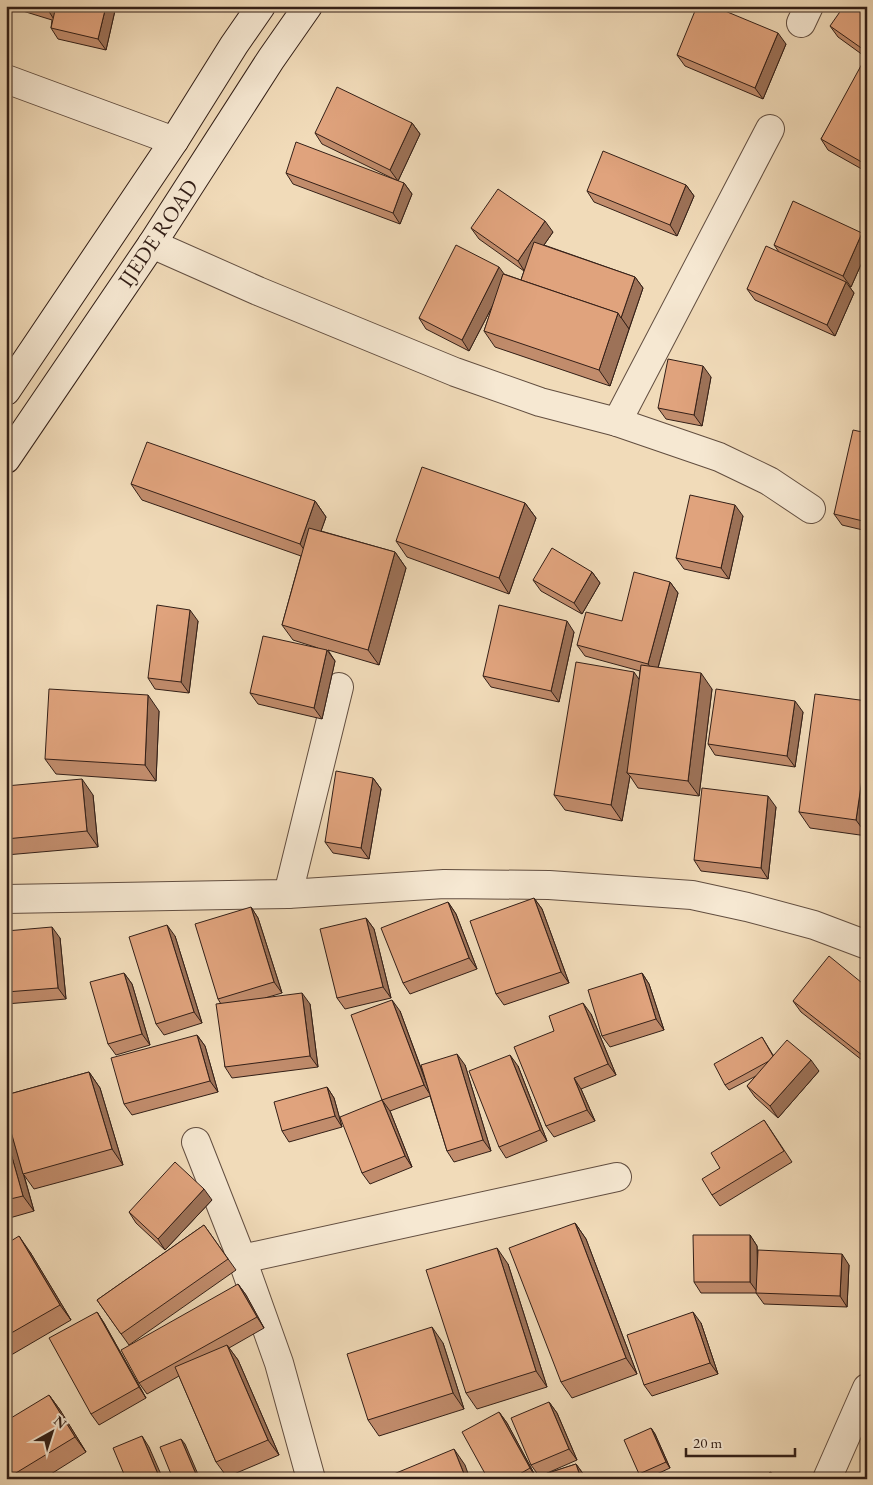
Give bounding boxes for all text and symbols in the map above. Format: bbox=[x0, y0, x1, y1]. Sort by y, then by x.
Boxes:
street label: IJEDE ROAD bbox=[111, 173, 205, 293]
north arrow bbox=[28, 1408, 78, 1458]
text: N bbox=[50, 1411, 71, 1433]
scale bar bbox=[686, 1425, 794, 1457]
text: 20 m bbox=[693, 1433, 722, 1452]

